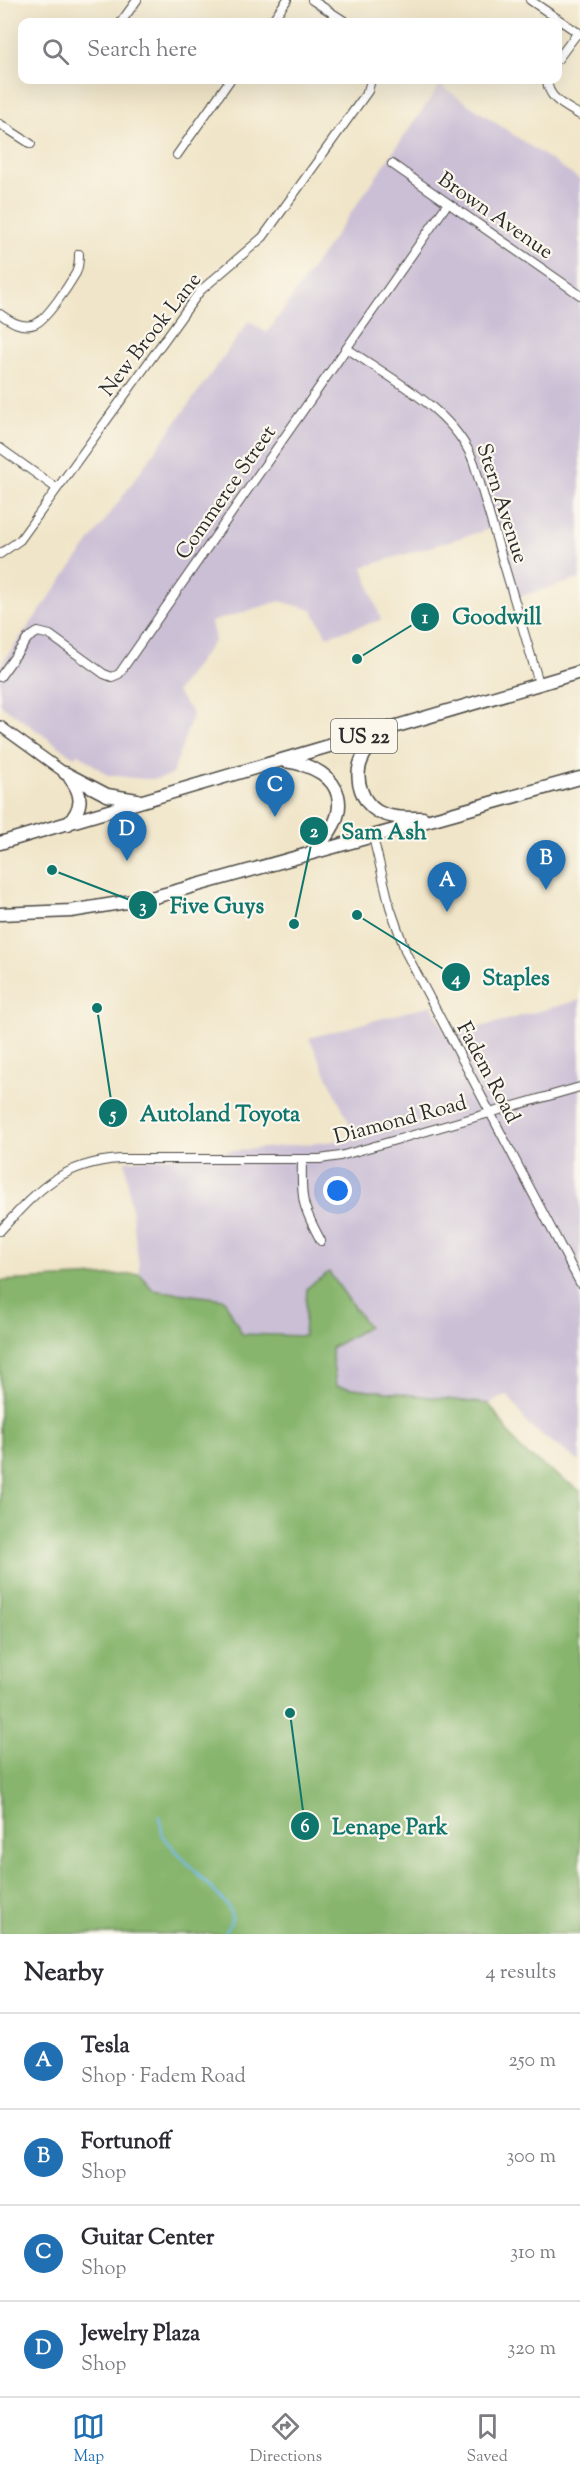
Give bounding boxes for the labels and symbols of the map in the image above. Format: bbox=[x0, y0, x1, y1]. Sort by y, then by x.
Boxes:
street label: Brown Avenue bbox=[431, 166, 559, 268]
street label: New Brook Lane bbox=[93, 267, 210, 404]
street label: Commerce Street bbox=[169, 420, 284, 566]
street label: Stern Avenue bbox=[468, 440, 535, 567]
callout: Goodwill bbox=[410, 597, 553, 637]
text: Goodwill bbox=[452, 603, 542, 635]
text: 1 bbox=[422, 606, 429, 632]
road number: US 22 bbox=[331, 719, 397, 753]
pin: C bbox=[256, 768, 294, 817]
callout: Sam Ash bbox=[299, 811, 439, 851]
pin: D bbox=[108, 812, 146, 861]
text: Sam Ash bbox=[341, 818, 427, 850]
text: 2 bbox=[310, 820, 319, 846]
pin: B bbox=[526, 840, 566, 890]
pin: A bbox=[428, 862, 466, 912]
callout: Five Guys bbox=[128, 885, 276, 925]
text: Five Guys bbox=[170, 892, 264, 924]
text: 3 bbox=[139, 895, 147, 921]
callout: Staples bbox=[441, 957, 562, 997]
text: Staples bbox=[482, 964, 550, 996]
text: 4 bbox=[450, 967, 461, 993]
street label: Fadem Road bbox=[448, 1017, 527, 1129]
street label: Diamond Road bbox=[331, 1089, 471, 1153]
callout: Autoland Toyota bbox=[98, 1093, 312, 1133]
text: Autoland Toyota bbox=[140, 1100, 301, 1132]
text: 5 bbox=[108, 1103, 117, 1129]
your location bbox=[323, 1176, 352, 1205]
callout: Lenape Park bbox=[290, 1806, 460, 1846]
text: Lenape Park bbox=[332, 1813, 448, 1845]
text: 6 bbox=[301, 1815, 310, 1841]

